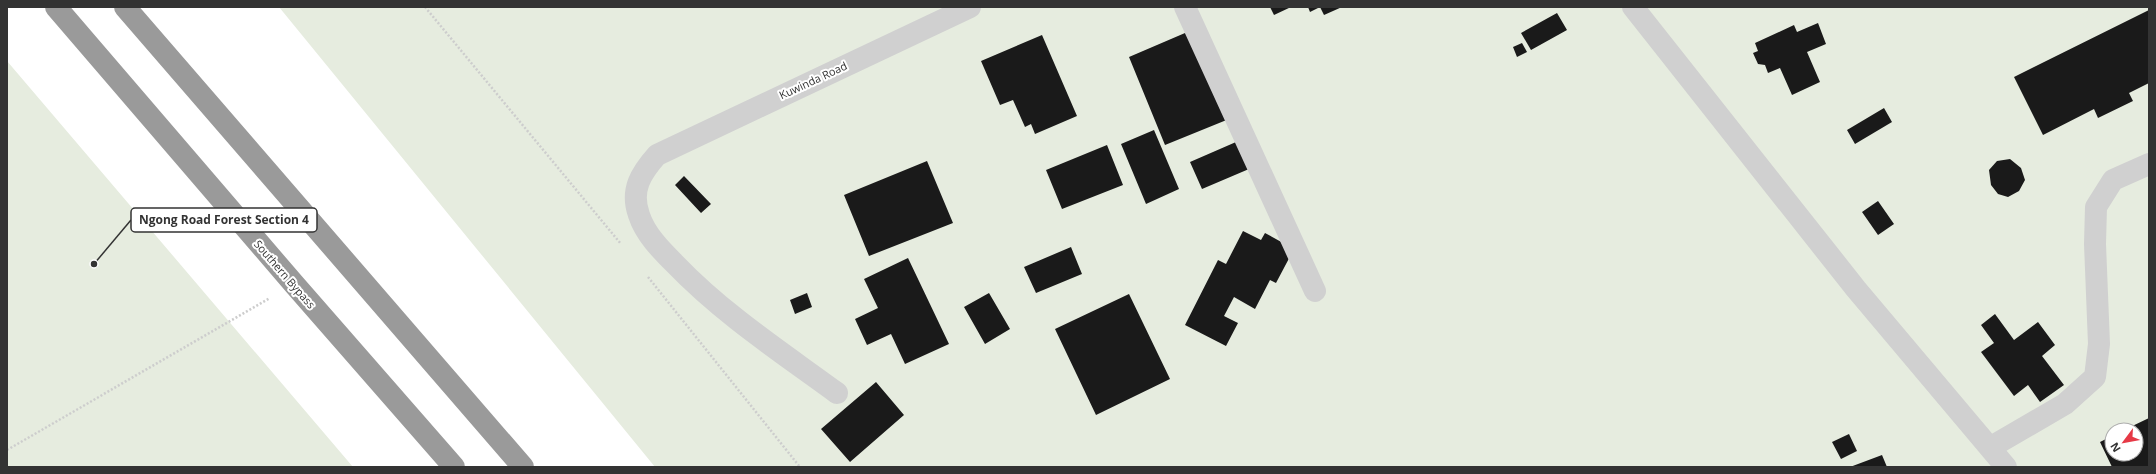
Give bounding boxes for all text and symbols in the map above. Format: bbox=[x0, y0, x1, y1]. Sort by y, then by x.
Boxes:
street label: Kuwinda Road bbox=[777, 58, 849, 102]
callout: Ngong Road Forest Section 4 bbox=[131, 208, 317, 232]
text: Ngong Road Forest Section 4 bbox=[139, 211, 309, 228]
street label: Southern Bypass bbox=[251, 237, 319, 311]
north arrow bbox=[2104, 422, 2144, 462]
text: N bbox=[2106, 440, 2124, 455]

